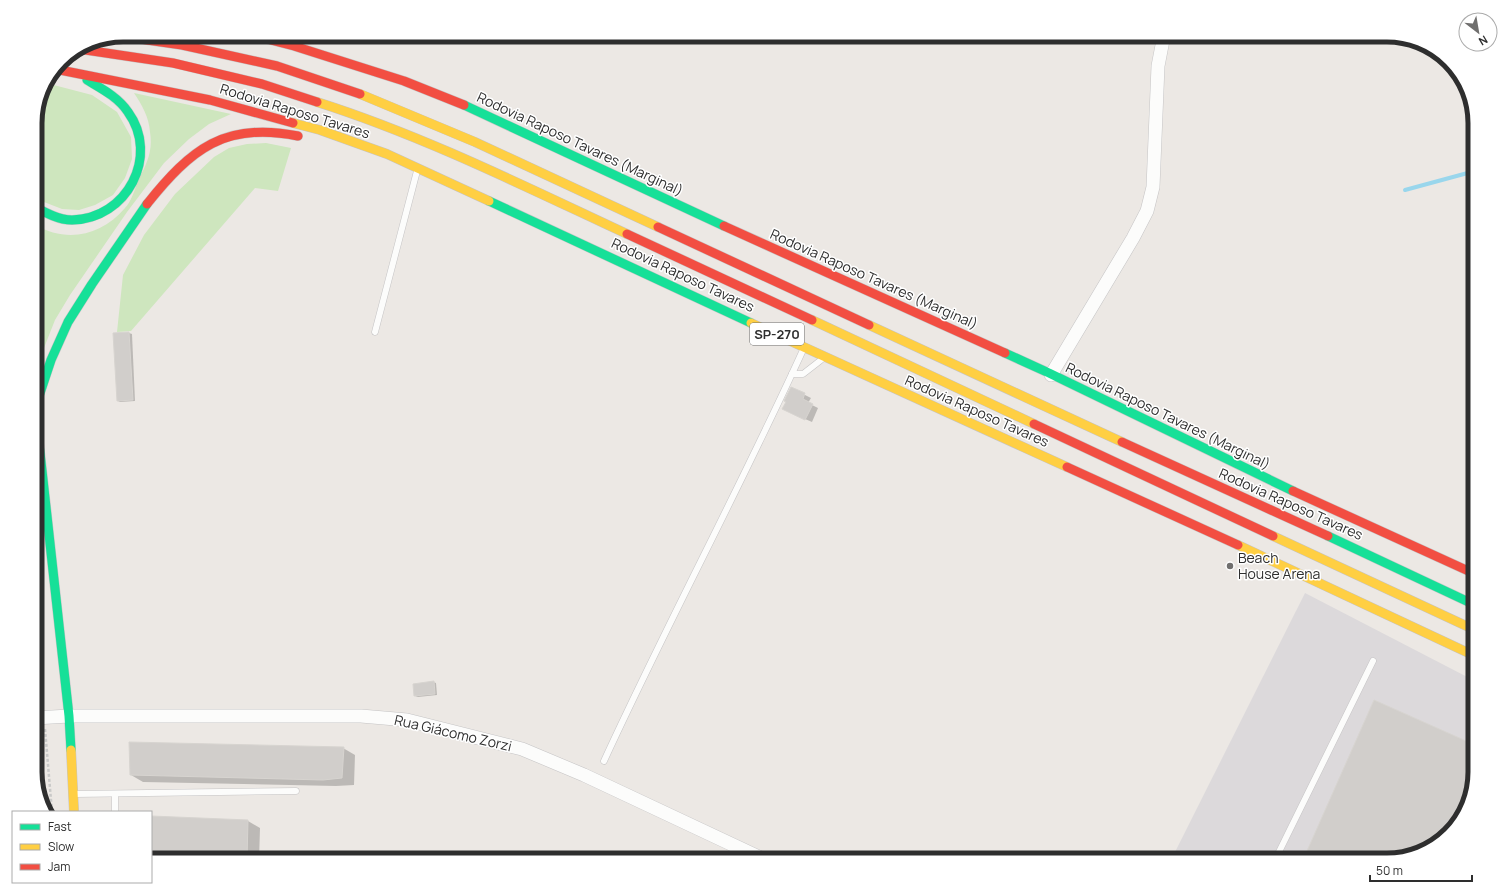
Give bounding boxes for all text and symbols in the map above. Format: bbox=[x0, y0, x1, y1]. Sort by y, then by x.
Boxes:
north arrow bbox=[1458, 12, 1498, 52]
text: N bbox=[1476, 33, 1491, 50]
street label: Rodovia Raposo Tavares bbox=[218, 79, 372, 142]
street label: Rodovia Raposo Tavares (Marginal) bbox=[474, 87, 686, 200]
street label: Rodovia Raposo Tavares (Marginal) bbox=[767, 224, 981, 333]
street label: Rodovia Raposo Tavares bbox=[609, 233, 758, 316]
road number: SP-270 bbox=[750, 323, 804, 345]
street label: Rodovia Raposo Tavares (Marginal) bbox=[1063, 358, 1274, 474]
street label: Rodovia Raposo Tavares bbox=[902, 370, 1052, 451]
street label: Rodovia Raposo Tavares bbox=[1216, 463, 1366, 544]
place label: Beach House Arena bbox=[1238, 548, 1320, 583]
marker: Beach House Arena bbox=[1225, 561, 1235, 571]
street label: Rua Giácomo Zorzi bbox=[393, 710, 514, 755]
legend bbox=[12, 811, 152, 883]
text: Fast bbox=[48, 818, 72, 835]
text: Slow bbox=[48, 838, 74, 855]
scale bar bbox=[1370, 857, 1472, 883]
text: Jam bbox=[48, 858, 70, 875]
text: 50 m bbox=[1376, 862, 1403, 879]

